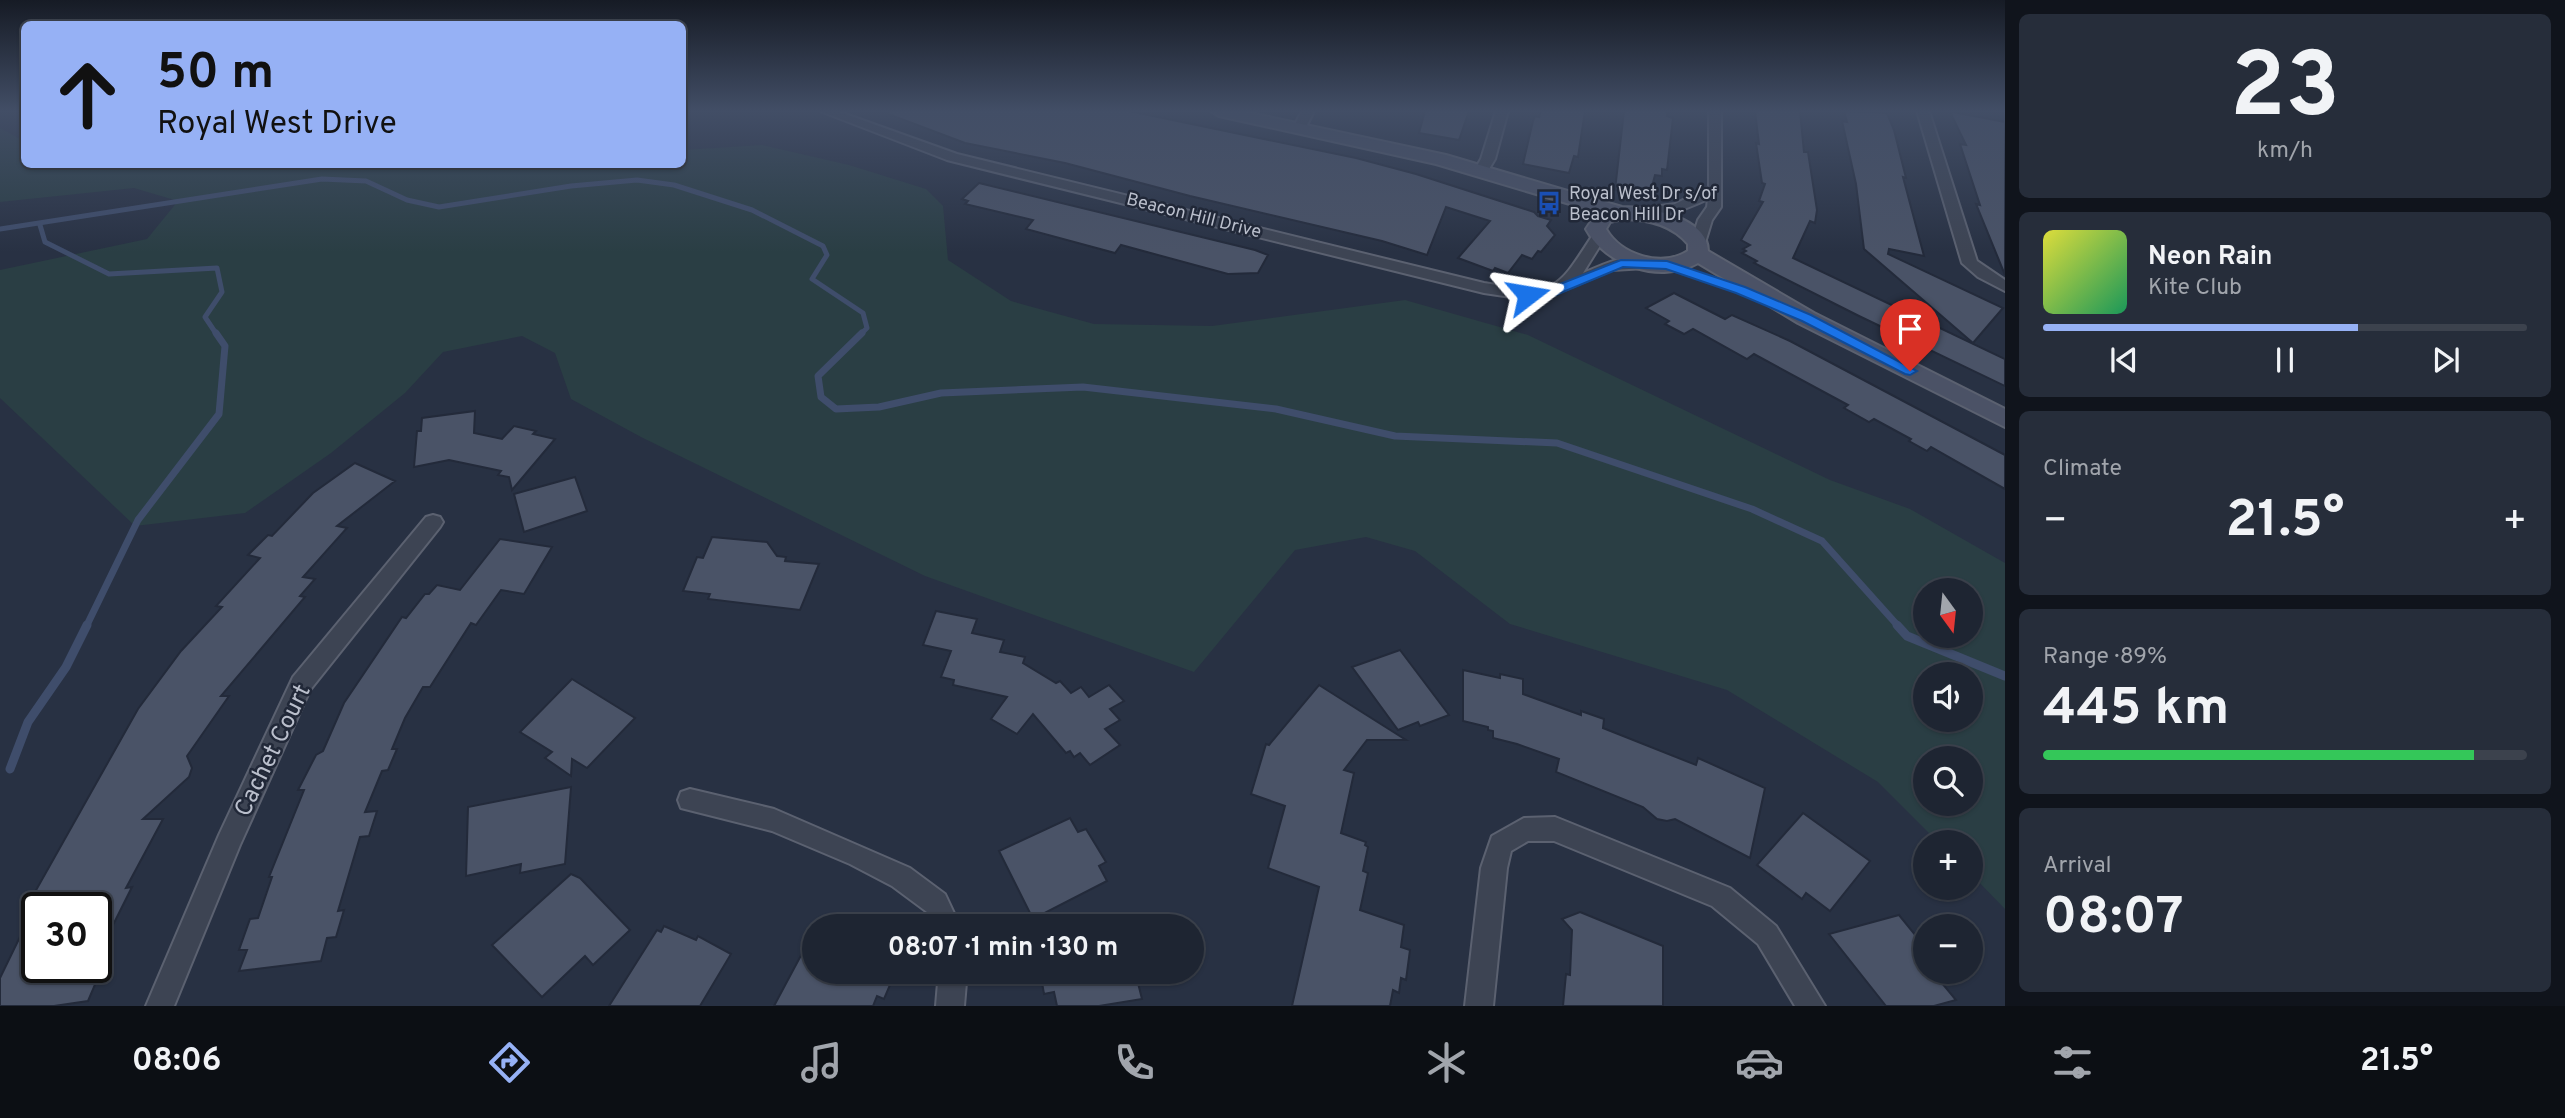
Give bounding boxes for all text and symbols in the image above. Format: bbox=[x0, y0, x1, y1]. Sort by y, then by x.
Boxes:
text: 23 bbox=[2230, 34, 2340, 149]
text: 50 m bbox=[157, 44, 274, 106]
icon: ahead bbox=[42, 49, 133, 140]
text: Royal West Drive bbox=[157, 105, 397, 145]
text: km/h bbox=[2257, 137, 2313, 166]
place label: Royal West Dr s/of Beacon Hill Dr bbox=[1569, 183, 1717, 227]
street label: Beacon Hill Drive bbox=[1124, 189, 1263, 244]
bus stop icon: Royal West Dr s/of Beacon Hill Dr bbox=[1535, 189, 1563, 217]
text: Neon Rain bbox=[2148, 241, 2273, 274]
position arrow bbox=[1491, 258, 1565, 332]
text: Kite Club bbox=[2148, 274, 2242, 303]
pin bbox=[1880, 299, 1940, 371]
icon: arrive bbox=[1891, 310, 1929, 348]
icon: previous bbox=[2105, 341, 2143, 379]
icon: pause bbox=[2266, 341, 2304, 379]
icon: next bbox=[2427, 341, 2465, 379]
text: Climate bbox=[2043, 455, 2122, 484]
text: 21.5° bbox=[2226, 489, 2344, 555]
text: − bbox=[2043, 498, 2068, 547]
text: + bbox=[2502, 498, 2527, 547]
north arrow bbox=[1913, 578, 1983, 648]
map controls bbox=[1913, 578, 1983, 984]
text: Range · 89% bbox=[2043, 643, 2167, 672]
button: sound bbox=[1913, 662, 1983, 732]
text: 445 km bbox=[2043, 677, 2229, 743]
street label: Cachet Court bbox=[229, 680, 319, 822]
button: search bbox=[1913, 746, 1983, 816]
button: + bbox=[1913, 830, 1983, 900]
text: Arrival bbox=[2043, 852, 2112, 881]
text: 08:07 bbox=[2043, 886, 2184, 952]
speed limit sign: 30 bbox=[21, 892, 112, 983]
button: − bbox=[1913, 914, 1983, 984]
text: 08:07 · 1 min · 130 m bbox=[888, 932, 1118, 965]
icon: directions bbox=[485, 1038, 534, 1087]
icon: music bbox=[797, 1038, 846, 1087]
icon: phone bbox=[1110, 1038, 1159, 1087]
icon: climate bbox=[1422, 1038, 1471, 1087]
icon: car bbox=[1735, 1038, 1784, 1087]
icon: filters bbox=[2048, 1038, 2097, 1087]
text: 08:06 bbox=[132, 1042, 221, 1082]
text: 21.5° bbox=[2360, 1042, 2433, 1082]

